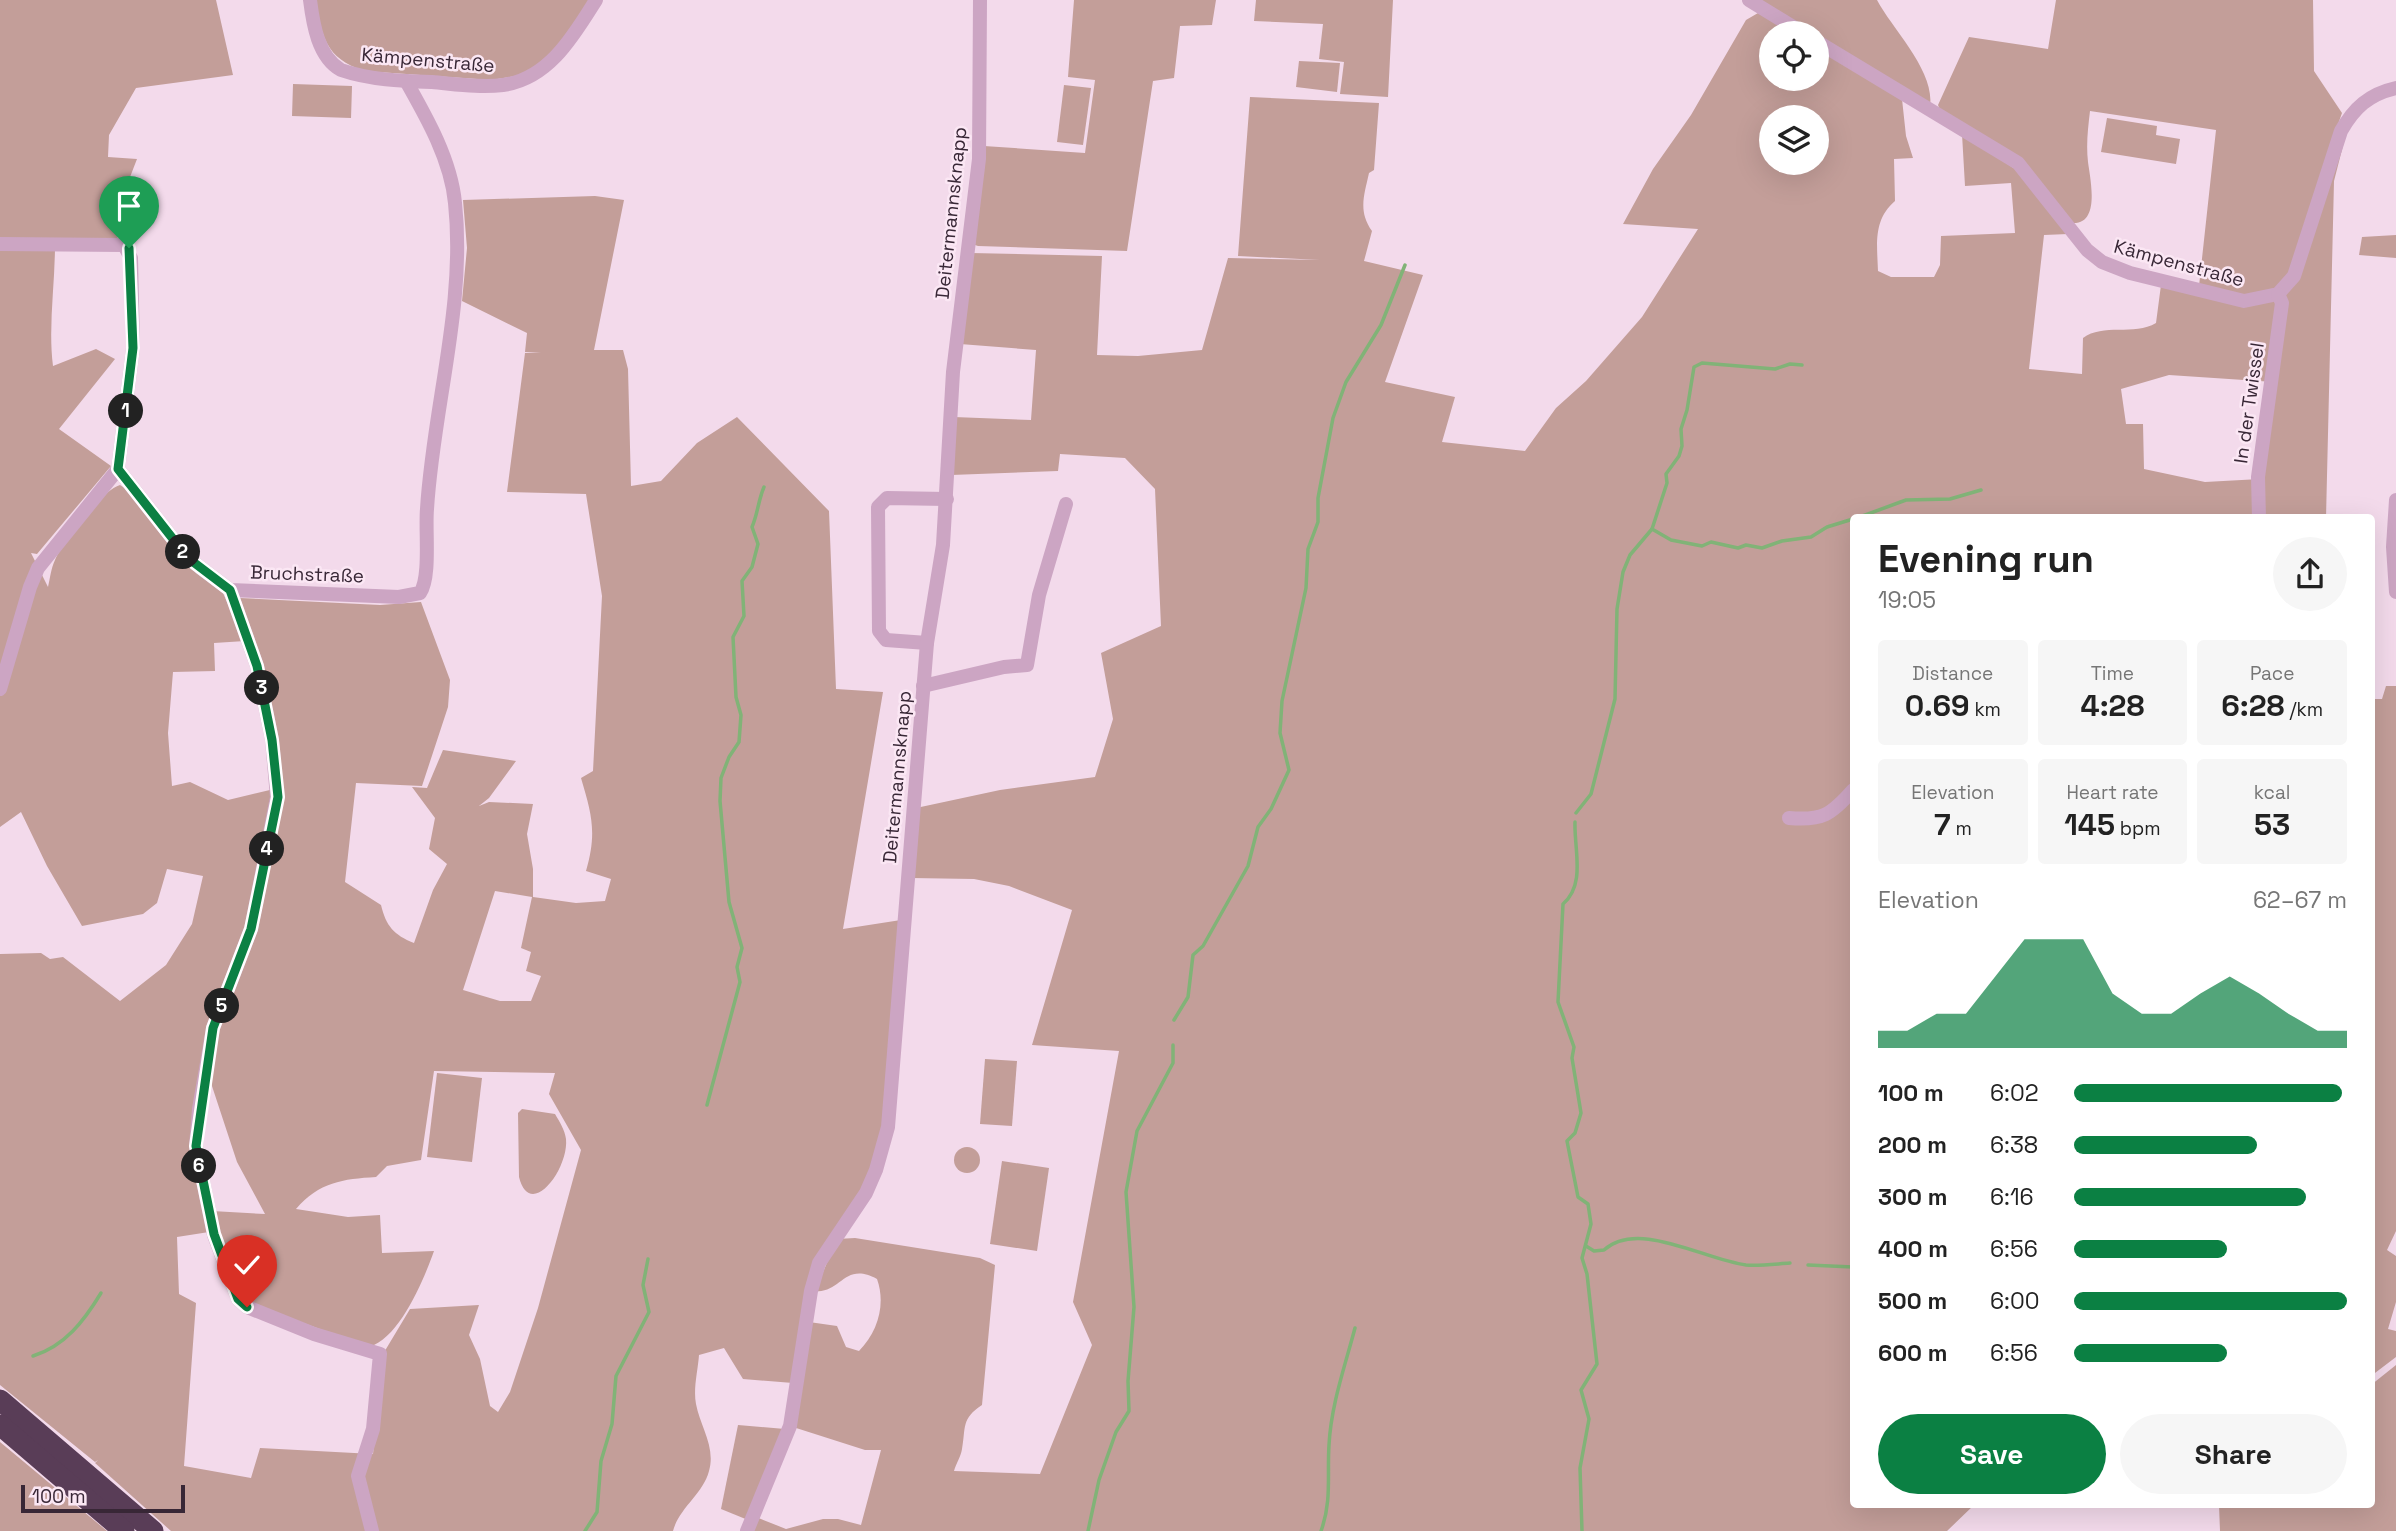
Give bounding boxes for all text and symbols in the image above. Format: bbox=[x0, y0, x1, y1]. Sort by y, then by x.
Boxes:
map controls bbox=[1759, 21, 1829, 175]
button: locate bbox=[1759, 21, 1829, 91]
street label: Kämpenstraße bbox=[360, 42, 496, 78]
button: layers bbox=[1759, 105, 1829, 175]
street label: Deitermannsknapp bbox=[930, 126, 972, 300]
pin bbox=[99, 176, 159, 248]
icon: arrive bbox=[110, 187, 148, 225]
street label: Kämpenstraße bbox=[2111, 234, 2247, 292]
street label: In der Twissel bbox=[2228, 341, 2270, 465]
pin: 1 bbox=[108, 394, 144, 428]
text: 1 bbox=[121, 398, 130, 423]
pin: 2 bbox=[166, 534, 200, 570]
text: Evening run bbox=[1878, 535, 2094, 583]
button: share bbox=[2273, 537, 2347, 611]
text: 2 bbox=[177, 539, 188, 564]
street label: Bruchstraße bbox=[250, 560, 364, 588]
text: 19:05 bbox=[1878, 585, 1936, 615]
text: Distance bbox=[1912, 661, 1993, 686]
text: Time bbox=[2091, 661, 2134, 686]
text: Pace bbox=[2250, 661, 2294, 686]
pin: 3 bbox=[244, 670, 280, 706]
text: 3 bbox=[256, 675, 267, 700]
text: 0.69 bbox=[1905, 686, 1970, 725]
text: 4:28 bbox=[2081, 686, 2144, 725]
text: 6:28 bbox=[2221, 686, 2285, 725]
street label: Deitermannsknapp bbox=[877, 690, 917, 864]
text: km bbox=[1970, 697, 2001, 722]
text: /km bbox=[2285, 697, 2323, 722]
text: Elevation bbox=[1911, 780, 1994, 805]
text: Heart rate bbox=[2066, 780, 2159, 805]
text: kcal bbox=[2254, 780, 2291, 805]
text: 7 bbox=[1934, 805, 1951, 844]
text: 145 bbox=[2064, 805, 2115, 844]
text: 53 bbox=[2254, 805, 2290, 844]
text: m bbox=[1951, 816, 1972, 841]
text: bpm bbox=[2115, 816, 2161, 841]
pin: 4 bbox=[250, 832, 284, 866]
text: 4 bbox=[260, 836, 273, 861]
text: Elevation bbox=[1878, 885, 1979, 915]
text: 62–67 m bbox=[2253, 885, 2347, 915]
pin: 5 bbox=[204, 988, 240, 1024]
text: 5 bbox=[216, 993, 227, 1018]
text: 100 m bbox=[1878, 1078, 1944, 1108]
text: 6:02 bbox=[1990, 1078, 2039, 1108]
text: 200 m bbox=[1878, 1130, 1947, 1160]
text: 6:38 bbox=[1990, 1130, 2038, 1160]
pin: 6 bbox=[182, 1148, 216, 1184]
text: 6 bbox=[193, 1153, 204, 1178]
text: 300 m bbox=[1878, 1182, 1947, 1212]
text: 6:16 bbox=[1990, 1182, 2034, 1212]
text: 400 m bbox=[1878, 1234, 1948, 1264]
text: 6:56 bbox=[1990, 1234, 2038, 1264]
pin bbox=[217, 1235, 277, 1307]
icon: check bbox=[228, 1246, 266, 1284]
text: 500 m bbox=[1878, 1286, 1947, 1316]
text: 6:00 bbox=[1990, 1286, 2039, 1316]
text: 600 m bbox=[1878, 1338, 1948, 1368]
text: 6:56 bbox=[1990, 1338, 2038, 1368]
button: Save bbox=[1878, 1414, 2106, 1494]
button: Share bbox=[2120, 1414, 2347, 1494]
scale bar bbox=[21, 1482, 186, 1514]
text: 100 m bbox=[32, 1484, 86, 1509]

